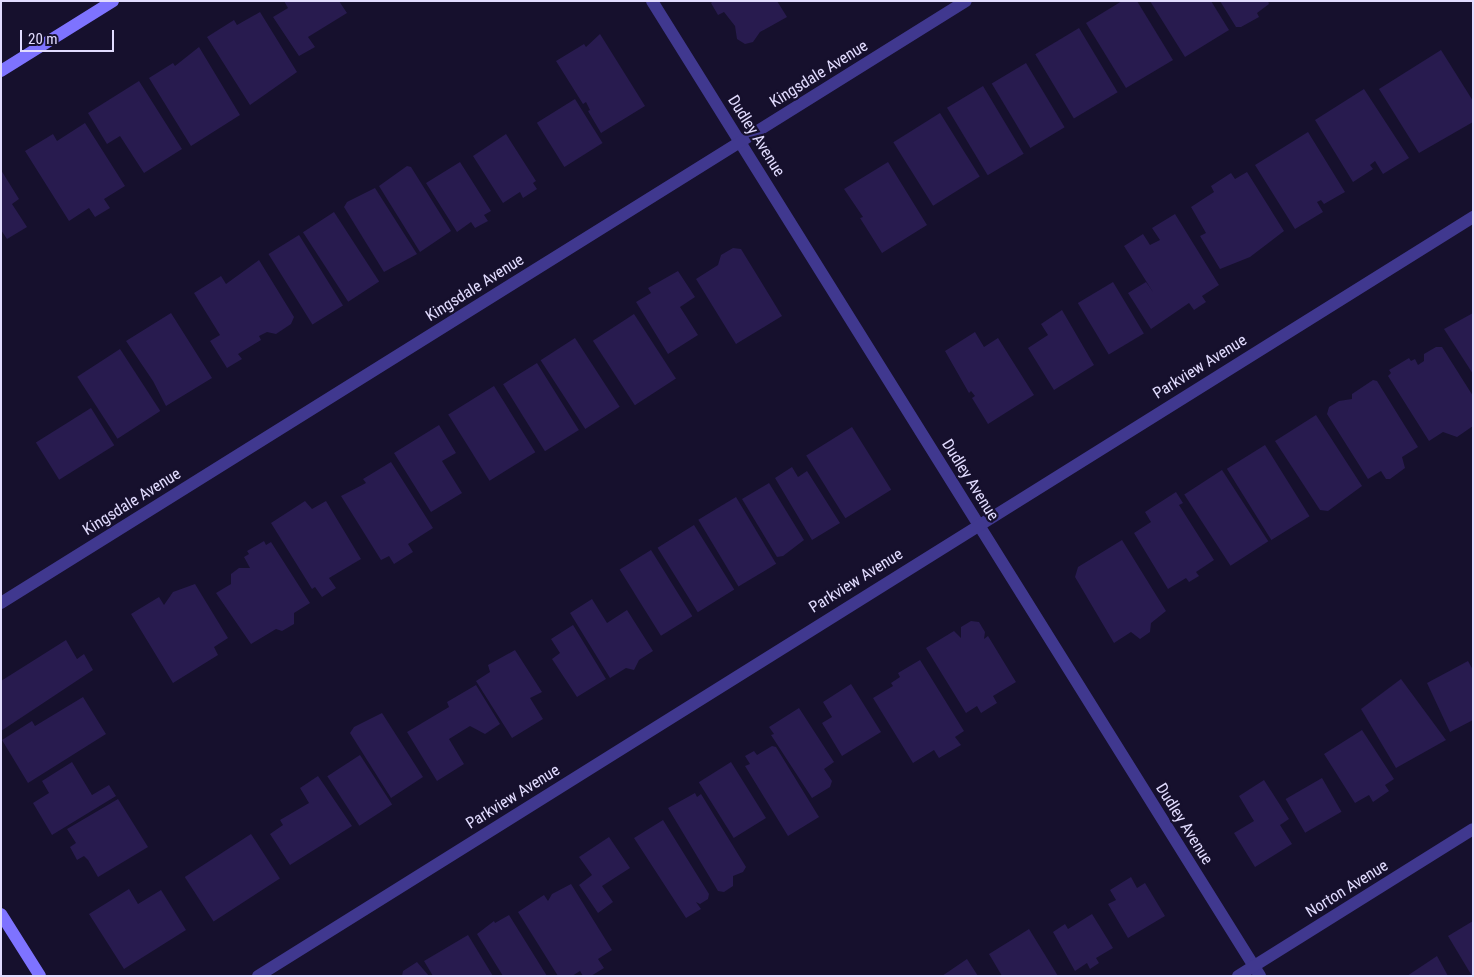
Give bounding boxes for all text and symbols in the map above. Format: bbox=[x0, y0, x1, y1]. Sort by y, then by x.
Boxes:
scale bar bbox=[22, 20, 116, 52]
text: 20 m bbox=[28, 30, 58, 48]
street label: Kingsdale Avenue bbox=[766, 36, 872, 112]
street label: Dudley Avenue bbox=[723, 92, 789, 180]
street label: Kingsdale Avenue bbox=[422, 250, 528, 326]
street label: Parkview Avenue bbox=[1150, 331, 1250, 403]
street label: Dudley Avenue bbox=[937, 436, 1003, 524]
street label: Kingsdale Avenue bbox=[79, 464, 185, 540]
street label: Parkview Avenue bbox=[806, 545, 906, 617]
street label: Parkview Avenue bbox=[463, 761, 563, 833]
street label: Dudley Avenue bbox=[1151, 780, 1217, 868]
street label: Norton Avenue bbox=[1302, 856, 1392, 922]

